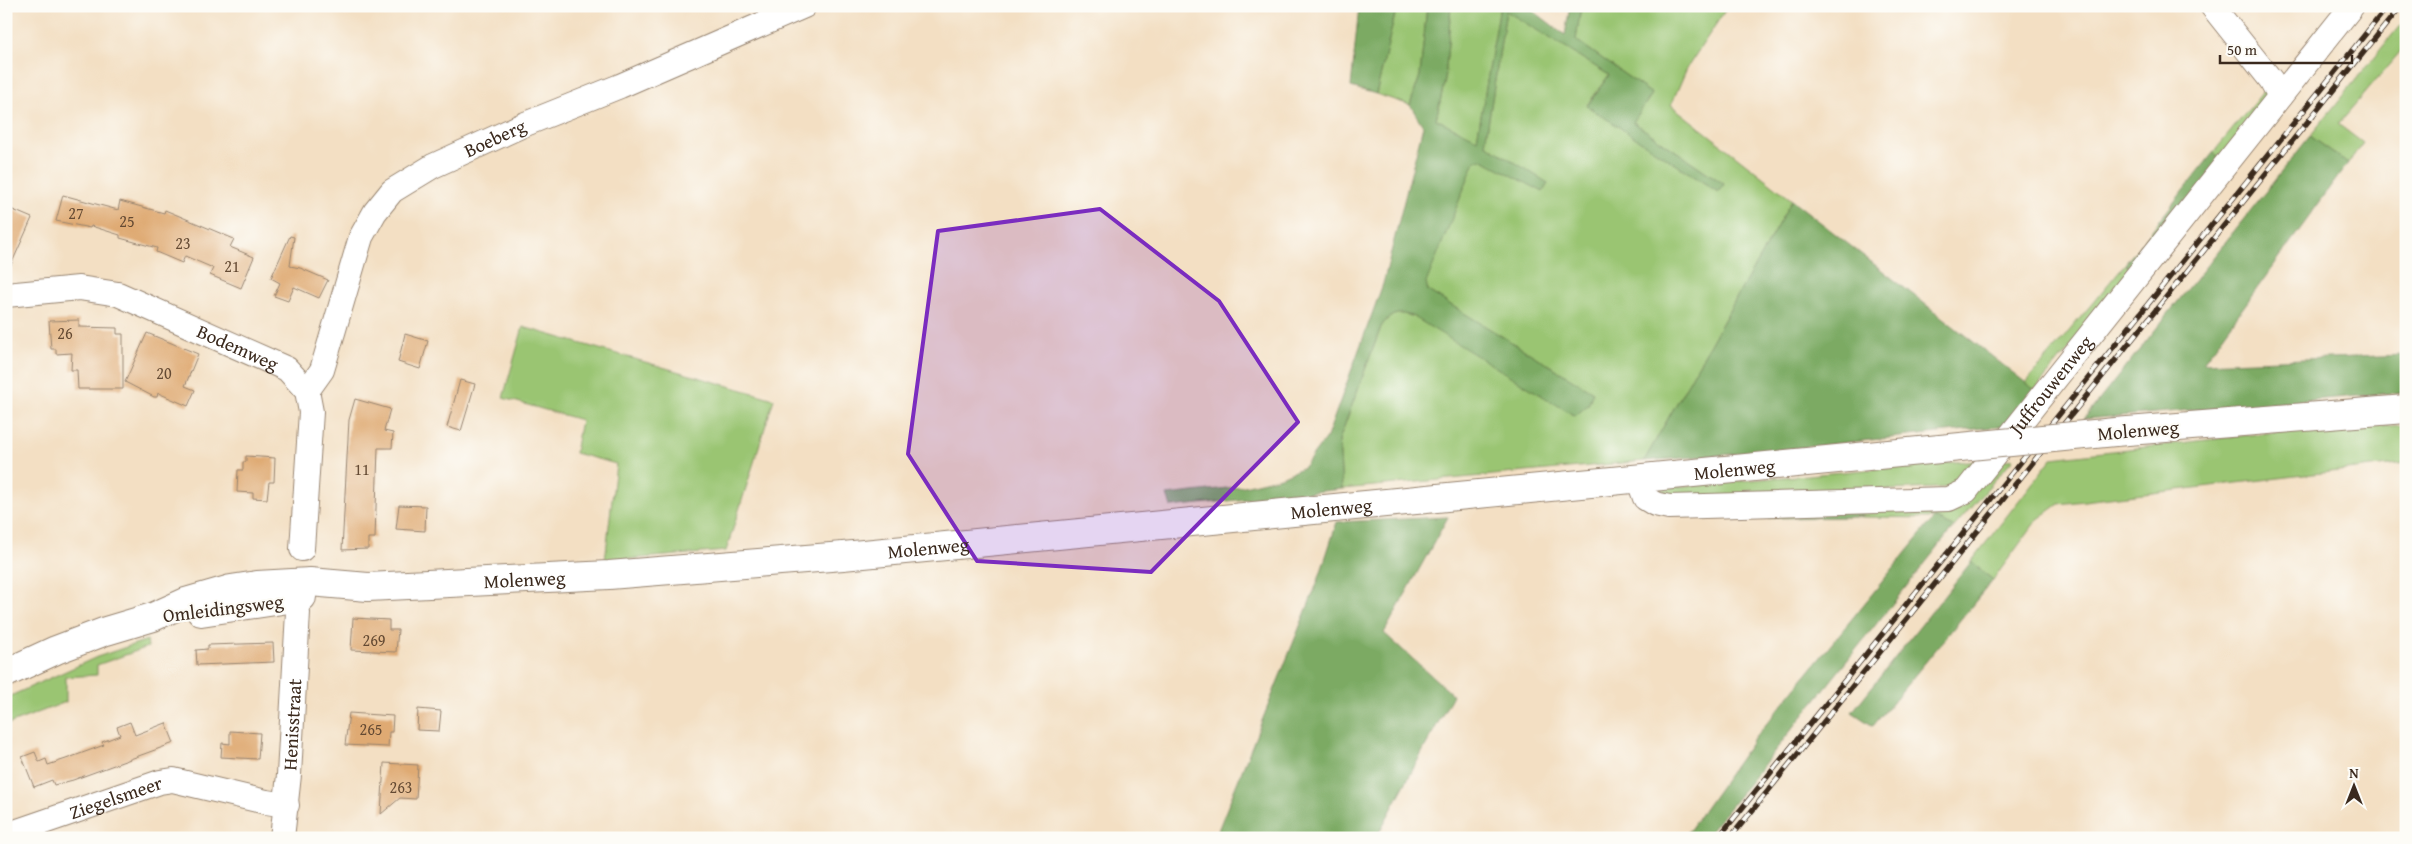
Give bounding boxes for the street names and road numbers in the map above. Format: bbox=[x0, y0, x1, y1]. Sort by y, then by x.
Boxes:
street label: Boeberg bbox=[459, 111, 531, 164]
street label: Bodemweg bbox=[193, 317, 284, 378]
street label: Juffrouwenweg bbox=[2001, 328, 2099, 442]
street label: Molenweg bbox=[2096, 412, 2180, 448]
street label: Molenweg bbox=[1692, 451, 1777, 487]
street label: Molenweg bbox=[1289, 490, 1374, 526]
street label: Molenweg bbox=[886, 530, 971, 566]
street label: Molenweg bbox=[483, 563, 567, 595]
street label: Omleidingsweg bbox=[161, 587, 285, 629]
street label: Henisstraat bbox=[275, 678, 308, 771]
street label: Ziegelsmeer bbox=[65, 768, 166, 826]

